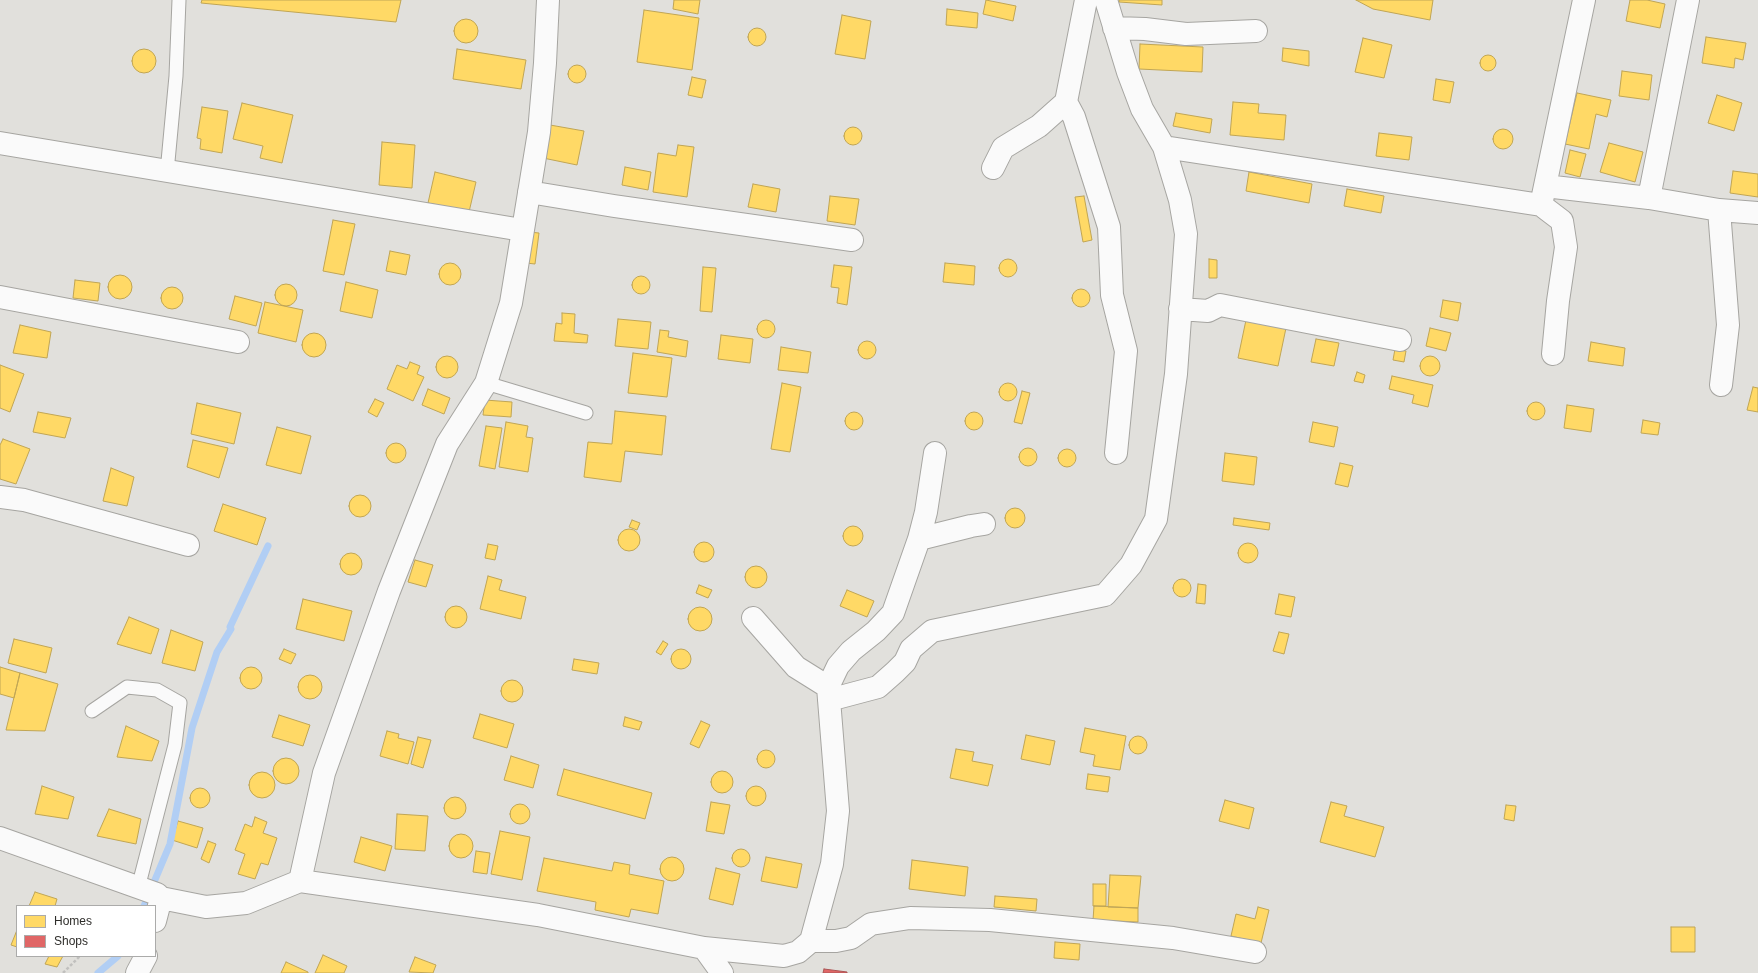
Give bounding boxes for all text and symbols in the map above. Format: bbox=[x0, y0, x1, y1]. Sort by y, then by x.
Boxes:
legend bbox=[16, 905, 156, 957]
text: Homes bbox=[54, 914, 92, 928]
text: Shops bbox=[54, 934, 88, 948]

